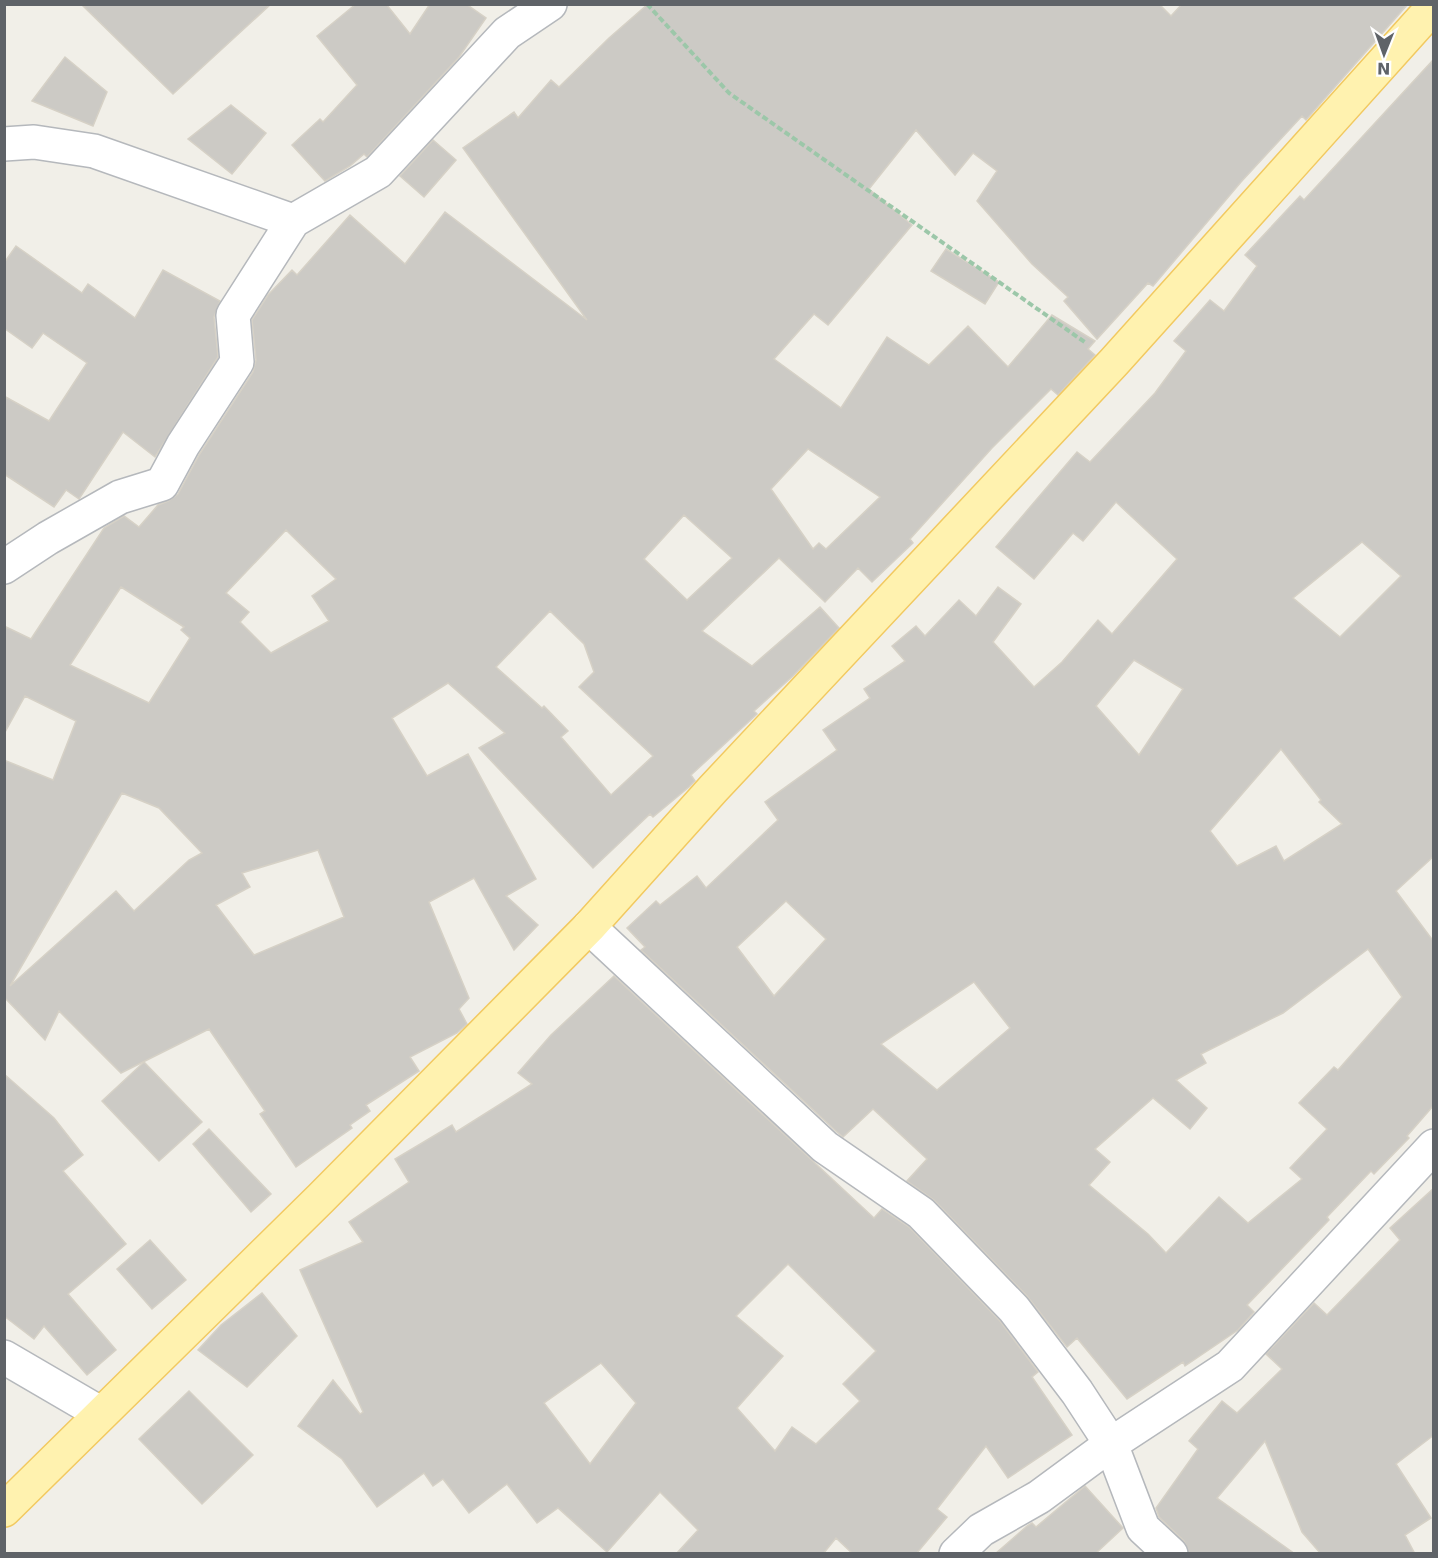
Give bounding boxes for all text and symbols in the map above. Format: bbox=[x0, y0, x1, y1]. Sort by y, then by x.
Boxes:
north arrow bbox=[1354, 24, 1414, 84]
text: N bbox=[1377, 59, 1391, 78]

